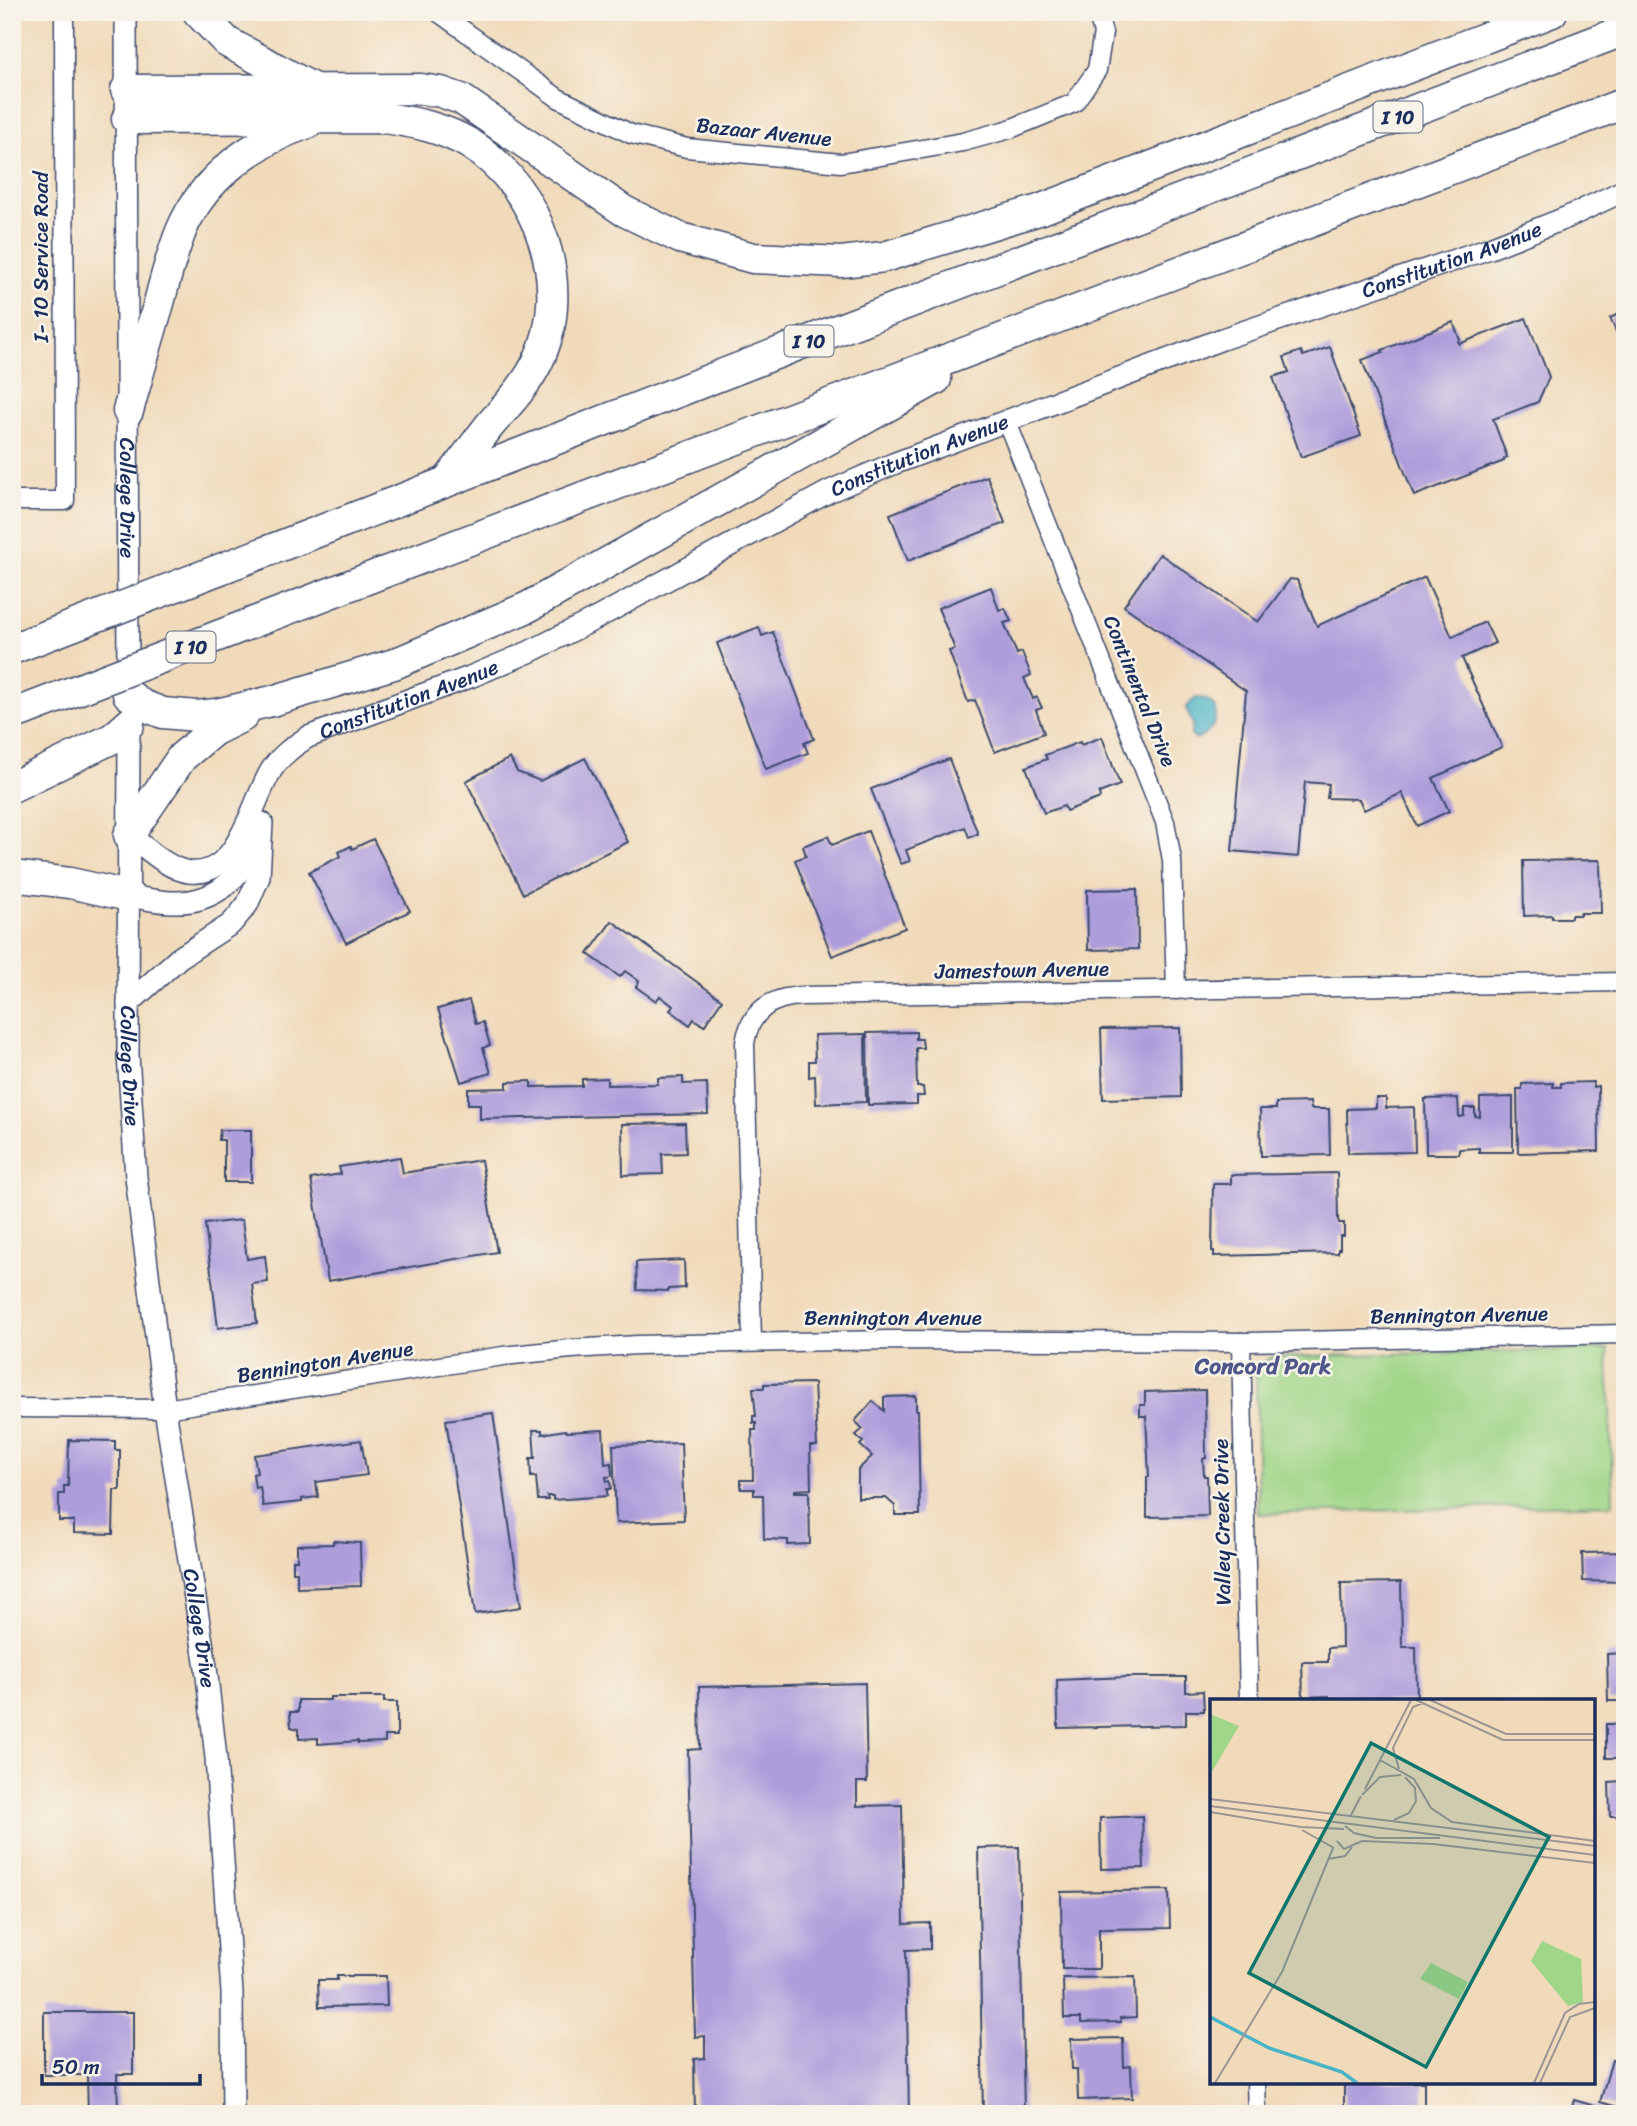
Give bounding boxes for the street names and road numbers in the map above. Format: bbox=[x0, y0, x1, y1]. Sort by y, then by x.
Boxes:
road number: I 10 bbox=[1374, 102, 1422, 132]
street label: Bazaar Avenue bbox=[694, 106, 834, 158]
street label: I- 10 Service Road bbox=[22, 170, 60, 343]
street label: Constitution Avenue bbox=[1356, 210, 1548, 309]
road number: I 10 bbox=[784, 326, 834, 356]
street label: Constitution Avenue bbox=[824, 403, 1014, 508]
street label: College Drive bbox=[108, 438, 147, 558]
street label: Continental Drive bbox=[1092, 609, 1188, 773]
road number: I 10 bbox=[166, 632, 216, 662]
street label: Constitution Avenue bbox=[314, 648, 505, 750]
street label: Jamestown Avenue bbox=[934, 949, 1109, 991]
street label: College Drive bbox=[109, 1006, 152, 1127]
street label: Bennington Avenue bbox=[1370, 1294, 1548, 1336]
street label: Bennington Avenue bbox=[804, 1299, 982, 1337]
street label: Bennington Avenue bbox=[234, 1329, 416, 1395]
street label: Valley Creek Drive bbox=[1202, 1438, 1242, 1606]
street label: College Drive bbox=[172, 1566, 227, 1690]

